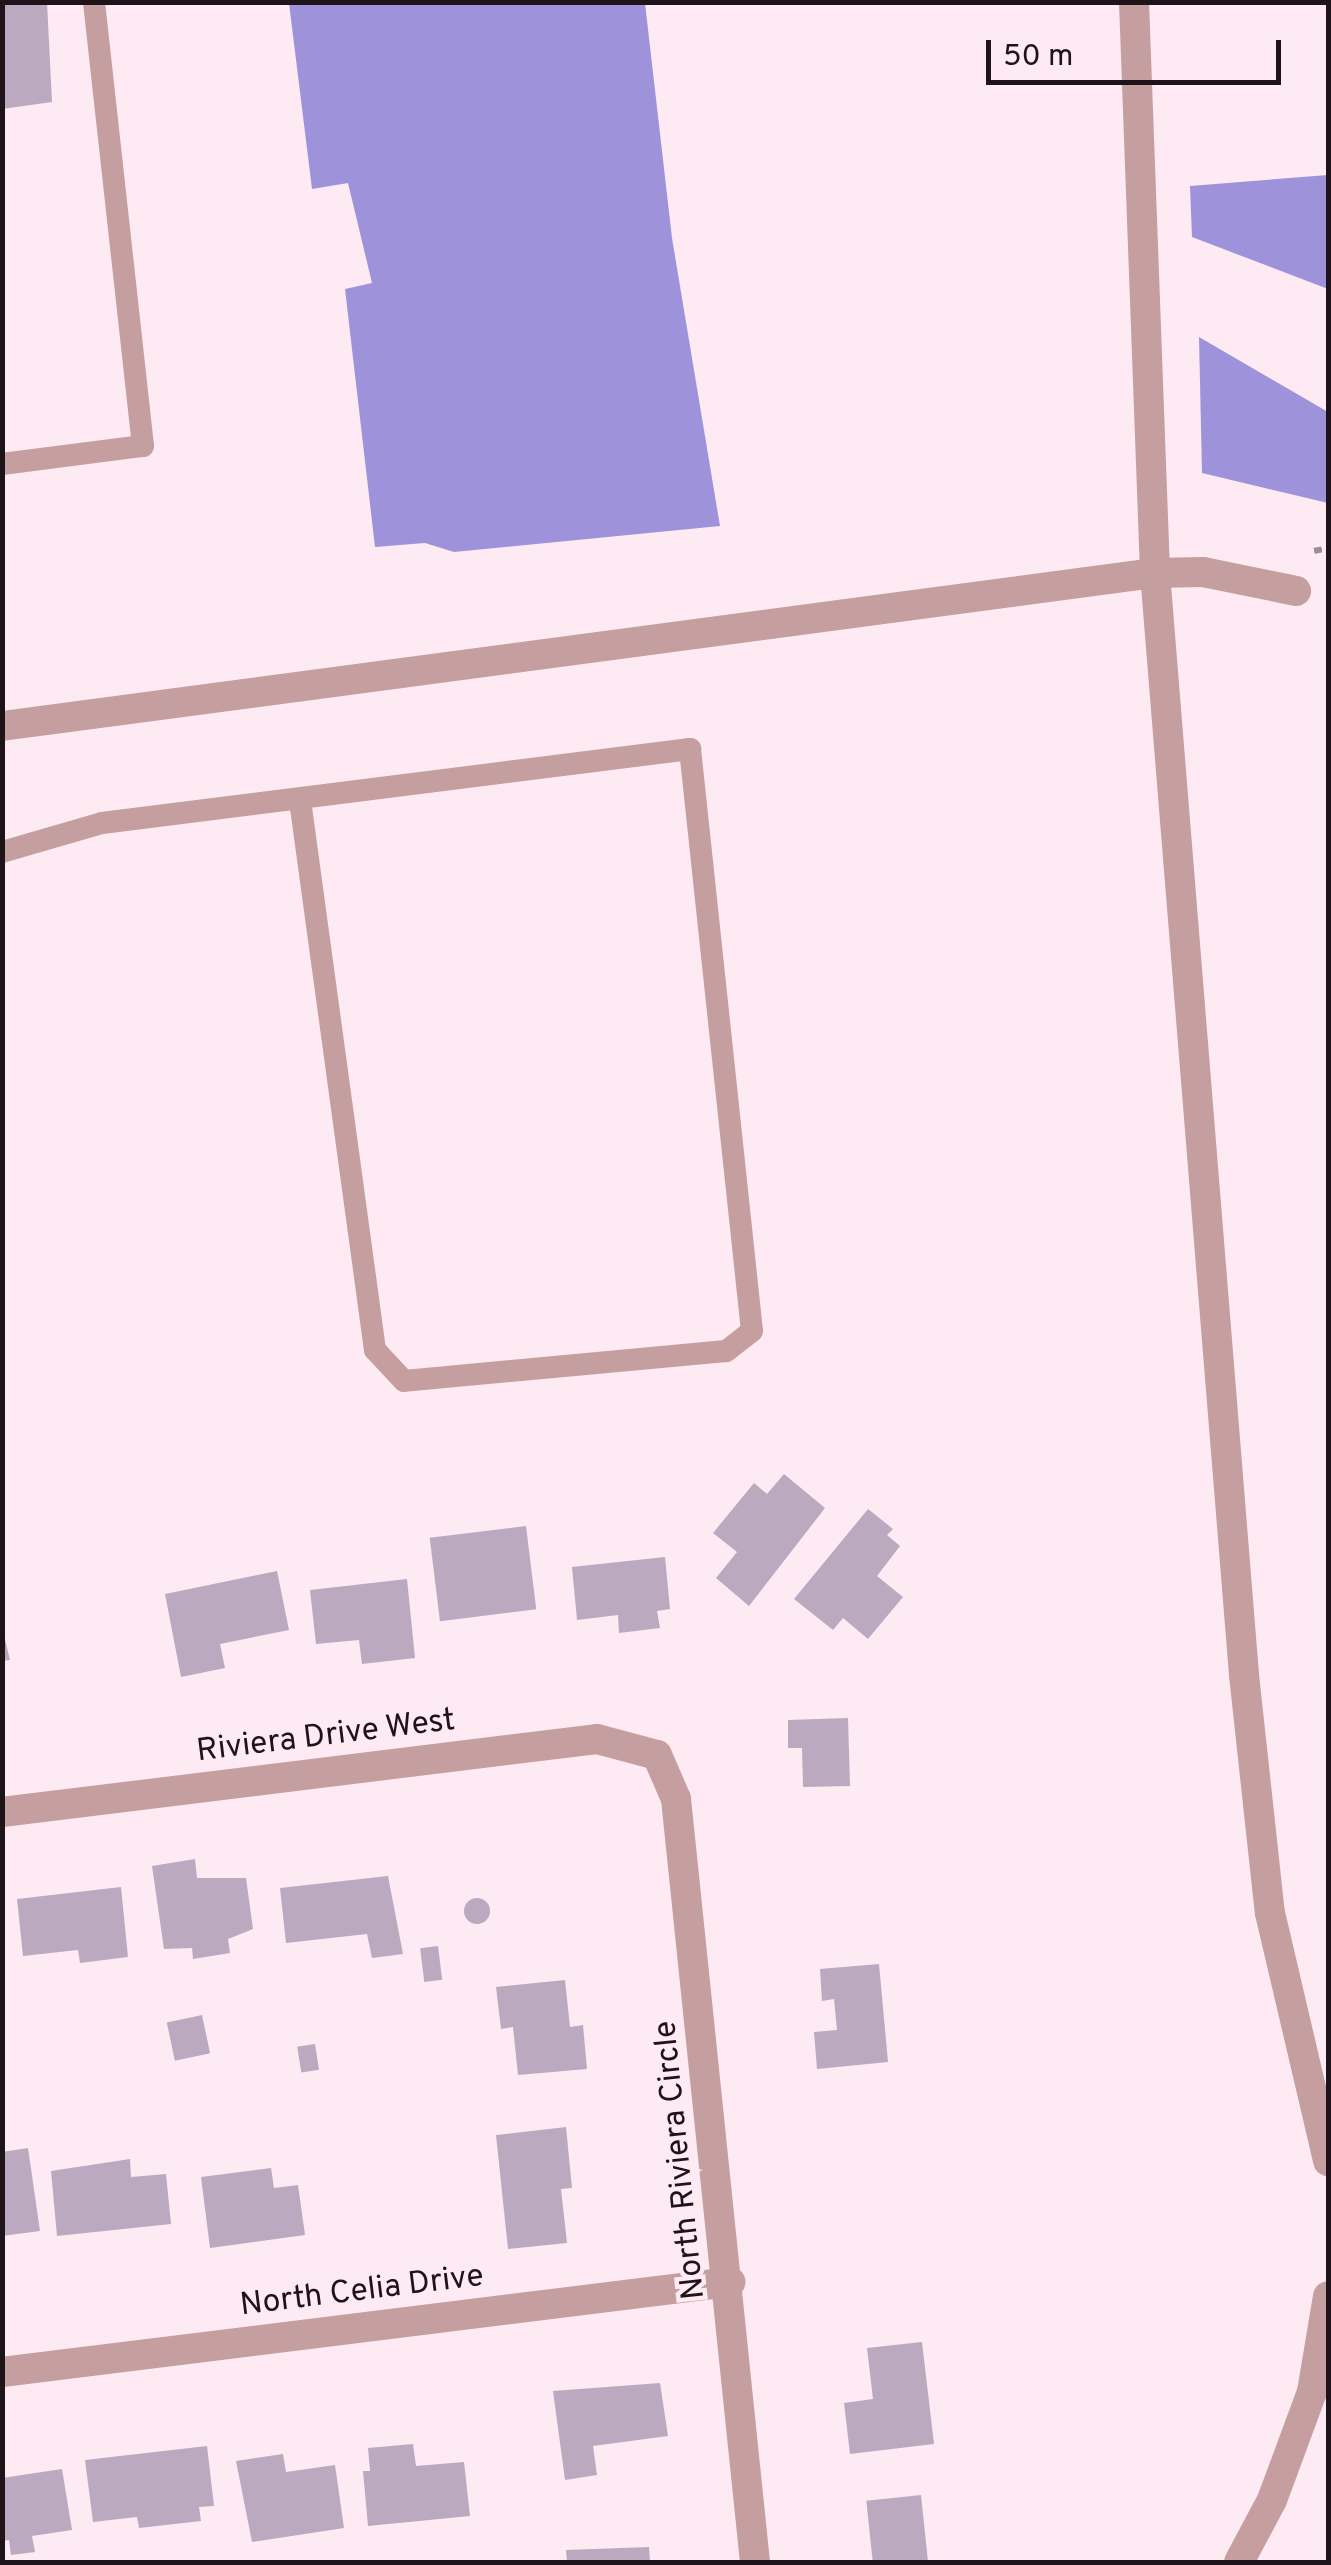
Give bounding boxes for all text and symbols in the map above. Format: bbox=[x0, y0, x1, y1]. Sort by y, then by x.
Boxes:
scale bar bbox=[991, 20, 1286, 82]
text: 50 m bbox=[1003, 39, 1073, 76]
street label: Riviera Drive West bbox=[194, 1702, 458, 1772]
street label: North Riviera Circle bbox=[647, 2019, 715, 2301]
street label: North Celia Drive bbox=[238, 2258, 486, 2326]

